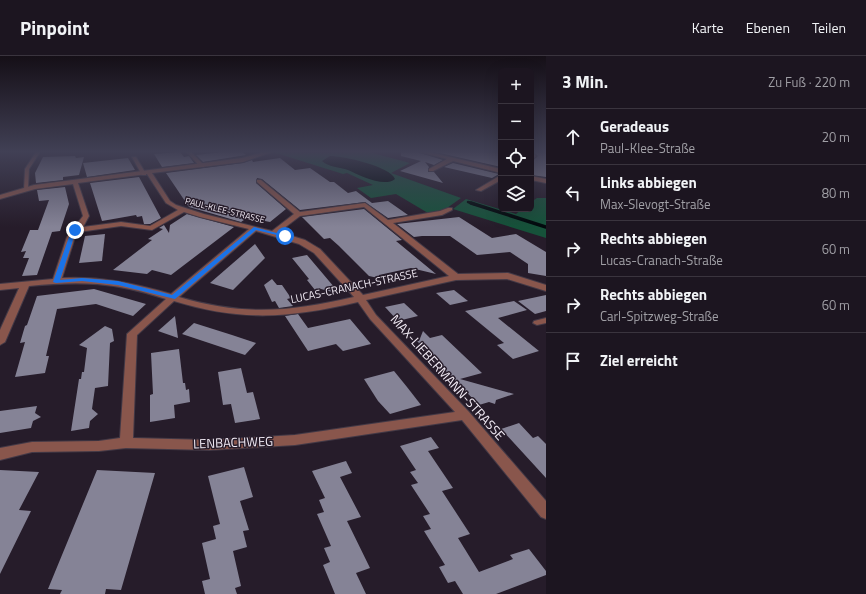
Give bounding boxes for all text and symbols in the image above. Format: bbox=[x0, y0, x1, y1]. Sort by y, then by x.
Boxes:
text: Pinpoint bbox=[20, 13, 89, 42]
text: Karte bbox=[692, 17, 724, 38]
text: Ebenen bbox=[746, 17, 790, 38]
text: Teilen bbox=[812, 17, 846, 38]
map controls bbox=[498, 68, 534, 212]
button: + bbox=[498, 68, 534, 104]
text: 3 Min. bbox=[562, 69, 608, 95]
text: Zu Fuß · 220 m bbox=[768, 72, 850, 92]
button: − bbox=[498, 104, 534, 140]
text: Geradeaus bbox=[600, 115, 669, 138]
icon: ahead bbox=[562, 126, 584, 148]
text: 20 m bbox=[822, 127, 850, 147]
text: Paul-Klee-Straße bbox=[600, 138, 695, 158]
button: locate bbox=[498, 140, 534, 176]
text: Links abbiegen bbox=[600, 171, 697, 194]
button: layers bbox=[498, 176, 534, 212]
icon: left bbox=[562, 182, 584, 204]
text: 80 m bbox=[822, 183, 850, 203]
street label: PAUL-KLEE-STRASSE bbox=[184, 194, 266, 226]
text: Max-Slevogt-Straße bbox=[600, 194, 711, 214]
route end bbox=[66, 221, 84, 239]
route start bbox=[276, 227, 294, 245]
text: Rechts abbiegen bbox=[600, 227, 707, 250]
icon: right bbox=[562, 238, 584, 260]
text: 60 m bbox=[822, 239, 850, 259]
text: Lucas-Cranach-Straße bbox=[600, 250, 723, 270]
street label: LUCAS-CRANACH-STRASSE bbox=[289, 265, 419, 307]
text: Rechts abbiegen bbox=[600, 283, 707, 306]
icon: right bbox=[562, 294, 584, 316]
text: 60 m bbox=[822, 295, 850, 315]
text: Carl-Spitzweg-Straße bbox=[600, 306, 718, 326]
street label: MAX-LIEBERMANN-STRASSE bbox=[386, 310, 510, 444]
text: Ziel erreicht bbox=[600, 349, 678, 372]
icon: arrive bbox=[562, 350, 584, 372]
street label: LENBACHWEG bbox=[193, 431, 273, 453]

